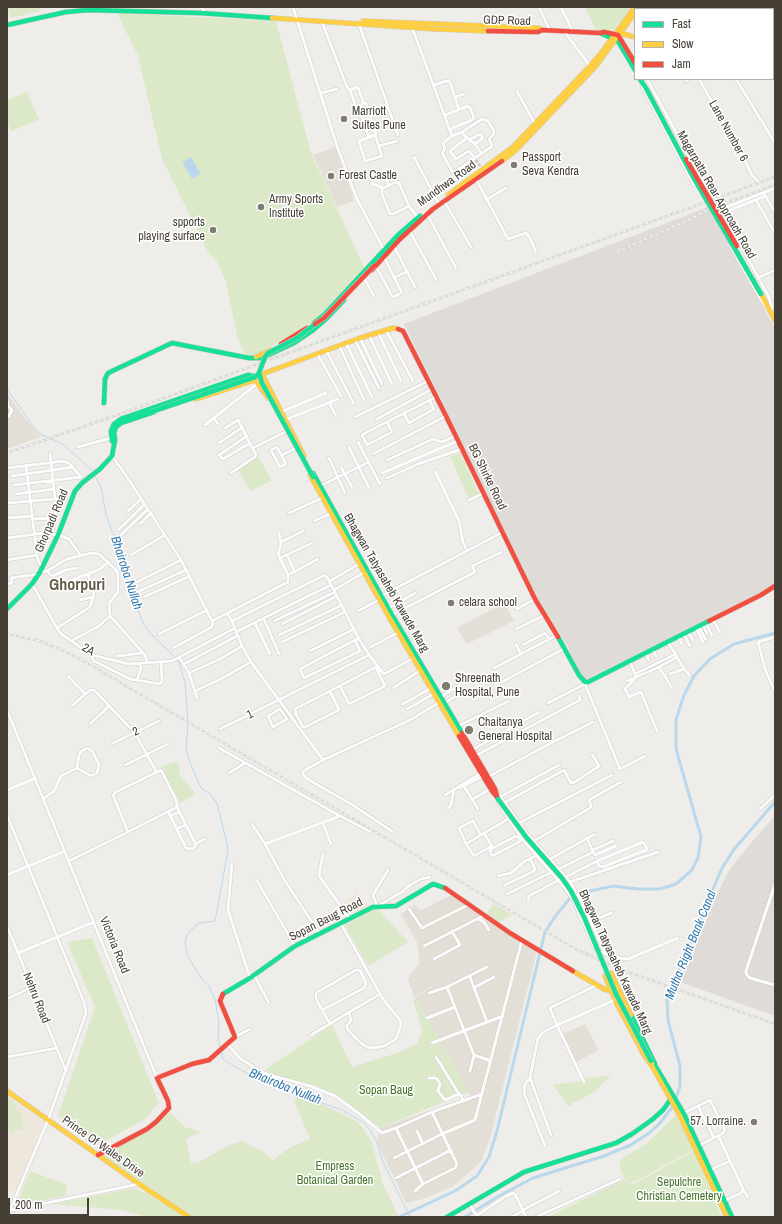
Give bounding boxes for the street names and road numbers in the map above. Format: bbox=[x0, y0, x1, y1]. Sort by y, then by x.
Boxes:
street label: GDP Road bbox=[483, 13, 531, 29]
street label: Lane Number 6 bbox=[705, 98, 751, 164]
street label: Magarpatta Rear Approach Road bbox=[674, 129, 758, 261]
street label: Mundhwa Road bbox=[415, 158, 479, 210]
street label: BG Shirke Road bbox=[465, 442, 509, 512]
street label: Ghorpadi Road bbox=[32, 487, 72, 555]
street label: Bhagwan Tatyasaheb Kawade Marg bbox=[340, 511, 432, 655]
street label: 2A bbox=[79, 641, 97, 659]
street label: 1 bbox=[244, 707, 256, 723]
street label: 2 bbox=[130, 724, 142, 740]
street label: Bhagwan Tatyasaheb Kawade Marg bbox=[575, 887, 655, 1037]
street label: Sopan Baug Road bbox=[287, 895, 365, 945]
street label: Victoria Road bbox=[96, 914, 132, 976]
street label: Nehru Road bbox=[19, 971, 53, 1025]
street label: Prince Of Wales Drive bbox=[59, 1113, 147, 1181]

